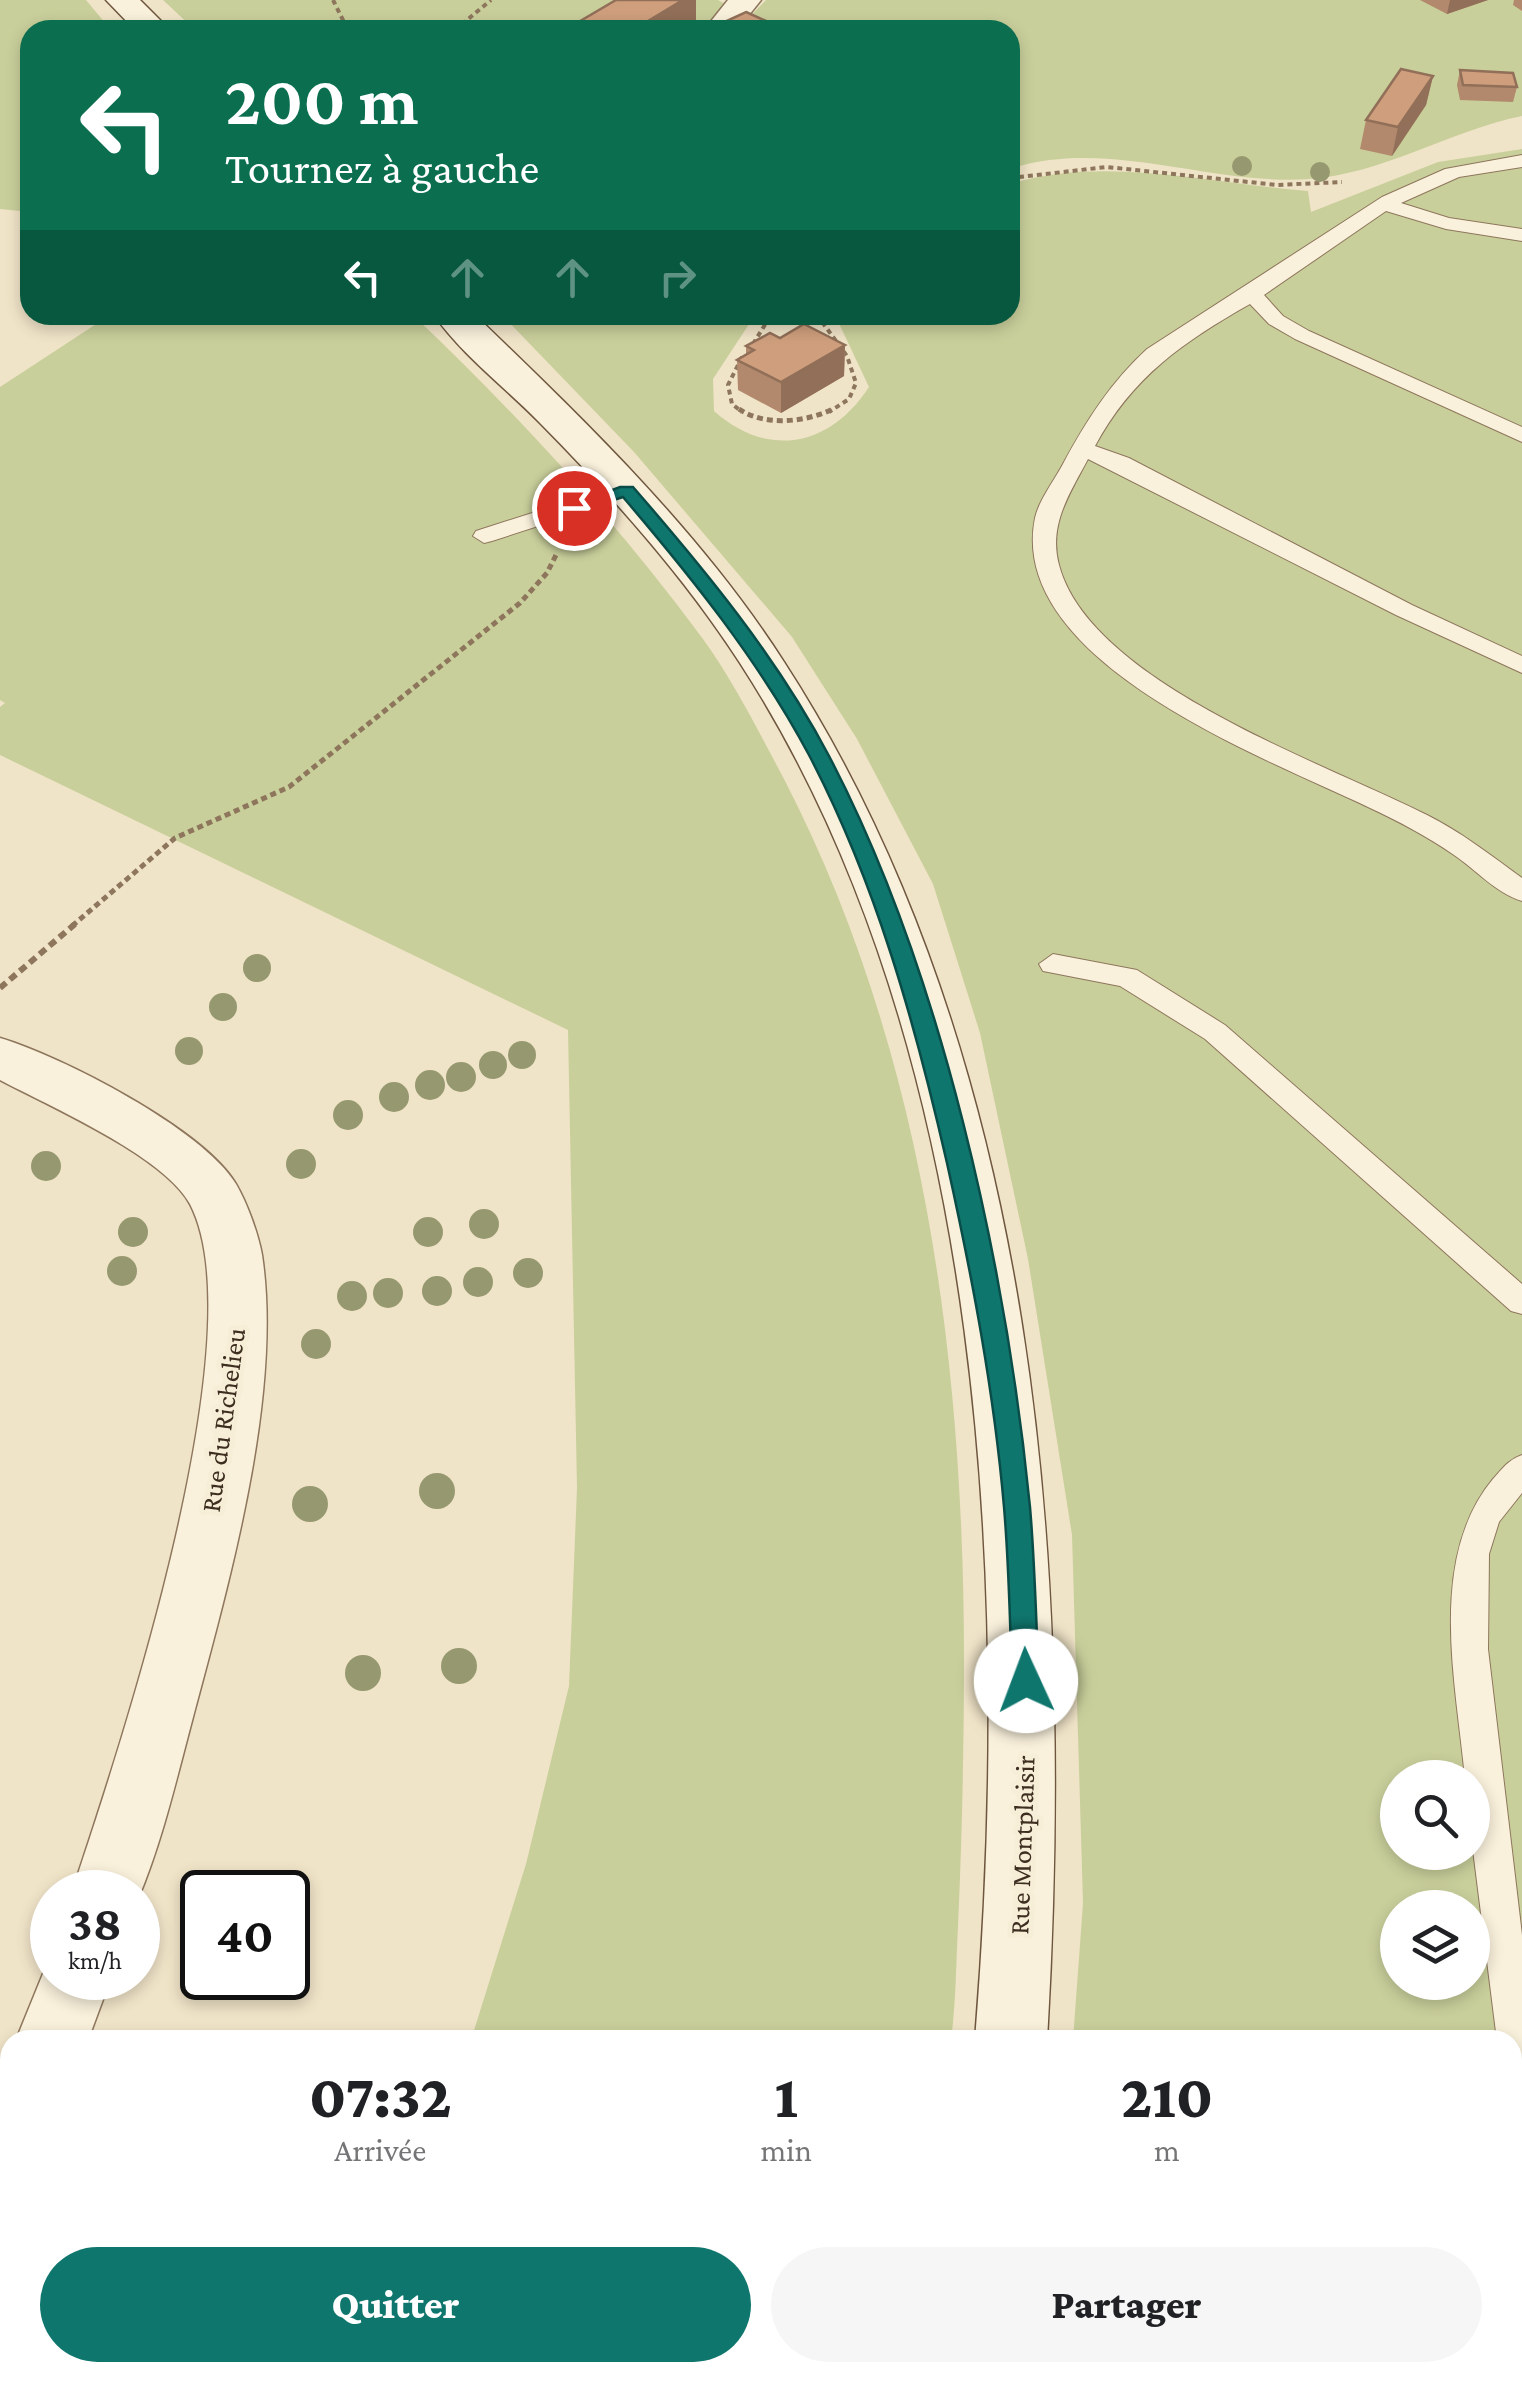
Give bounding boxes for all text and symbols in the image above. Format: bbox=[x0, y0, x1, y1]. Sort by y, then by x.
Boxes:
icon: left bbox=[60, 60, 190, 190]
text: 200 m bbox=[225, 61, 418, 139]
text: Tournez à gauche bbox=[225, 143, 539, 193]
icon: left bbox=[335, 250, 390, 305]
icon: ahead bbox=[440, 250, 495, 305]
icon: ahead bbox=[545, 250, 600, 305]
icon: right bbox=[650, 250, 705, 305]
pin bbox=[532, 466, 617, 551]
icon: arrive bbox=[547, 481, 602, 536]
street label: Rue du Richelieu bbox=[195, 1326, 251, 1514]
position arrow bbox=[974, 1629, 1078, 1733]
street label: Rue Montplaisir bbox=[1003, 1755, 1041, 1935]
map controls bbox=[1380, 1760, 1490, 2000]
button: search bbox=[1380, 1760, 1490, 1870]
speed limit sign: 40 bbox=[180, 1870, 310, 2000]
button: layers bbox=[1380, 1890, 1490, 2000]
text: 38 bbox=[68, 1895, 122, 1951]
text: km/h bbox=[68, 1947, 122, 1974]
text: 07:32 bbox=[309, 2063, 452, 2130]
text: 1 bbox=[774, 2063, 798, 2130]
text: 210 bbox=[1121, 2063, 1213, 2130]
text: Arrivée bbox=[334, 2132, 426, 2168]
text: min bbox=[761, 2132, 812, 2168]
text: m bbox=[1154, 2132, 1180, 2168]
button: Quitter bbox=[40, 2247, 751, 2362]
button: Partager bbox=[771, 2247, 1482, 2362]

